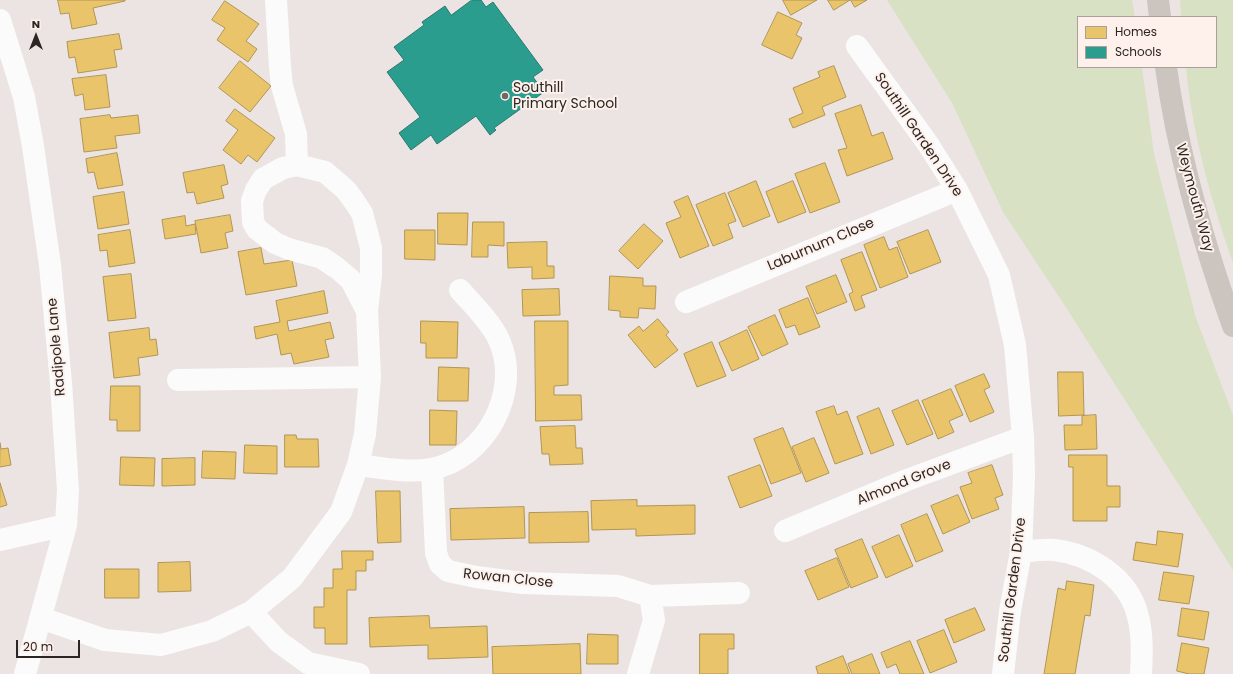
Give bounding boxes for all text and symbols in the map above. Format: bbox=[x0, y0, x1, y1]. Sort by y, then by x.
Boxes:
north arrow bbox=[16, 16, 56, 56]
text: N bbox=[32, 16, 40, 32]
legend bbox=[1077, 16, 1217, 68]
text: Homes bbox=[1115, 23, 1157, 40]
text: Schools bbox=[1115, 43, 1162, 60]
street label: Southill Garden Drive bbox=[870, 70, 966, 200]
place label: Southill Primary School bbox=[513, 80, 618, 112]
marker: Southill Primary School bbox=[500, 91, 510, 101]
street label: Weymouth Way bbox=[1171, 142, 1217, 254]
street label: Laburnum Close bbox=[765, 215, 877, 275]
street label: Radipole Lane bbox=[44, 297, 70, 397]
street label: Almond Grove bbox=[854, 456, 954, 510]
street label: Southill Garden Drive bbox=[996, 517, 1030, 663]
street label: Rowan Close bbox=[462, 566, 554, 592]
scale bar bbox=[18, 632, 82, 658]
text: 20 m bbox=[23, 638, 53, 655]

